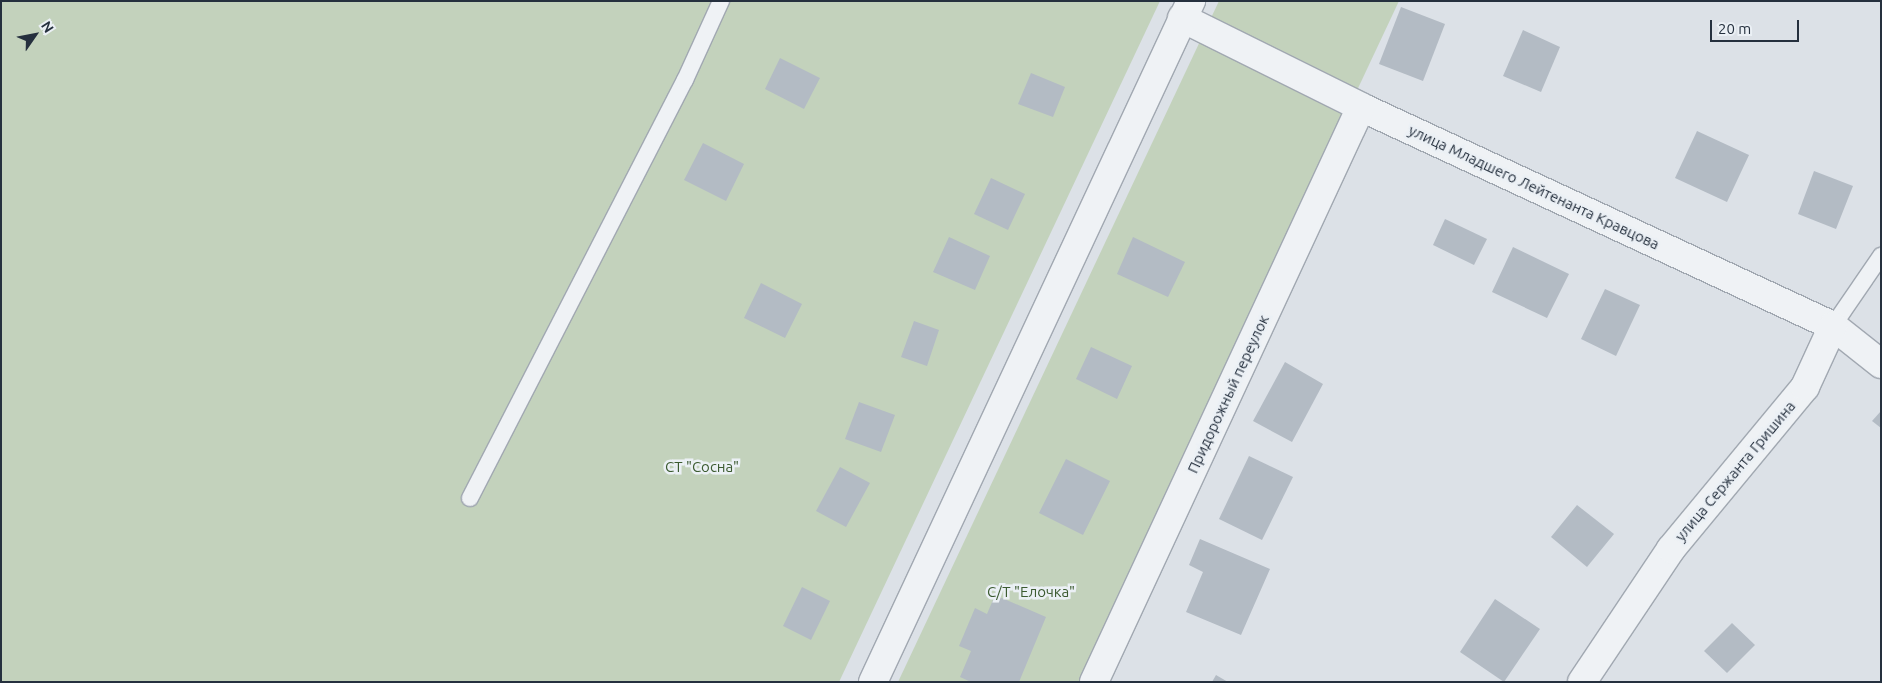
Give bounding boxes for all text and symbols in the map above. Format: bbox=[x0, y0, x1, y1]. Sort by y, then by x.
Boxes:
north arrow bbox=[10, 10, 60, 60]
scale bar bbox=[1712, 10, 1801, 42]
text: N bbox=[38, 18, 57, 36]
text: 20 m bbox=[1718, 20, 1751, 37]
street label: улица Младшего Лейтенанта Кравцова bbox=[1406, 121, 1662, 253]
street label: Придорожный переулок bbox=[1183, 312, 1273, 476]
street label: улица Сержанта Гришина bbox=[1671, 397, 1799, 545]
park label: СТ "Сосна" bbox=[665, 458, 739, 476]
park label: С/Т "Елочка" bbox=[987, 583, 1075, 601]

